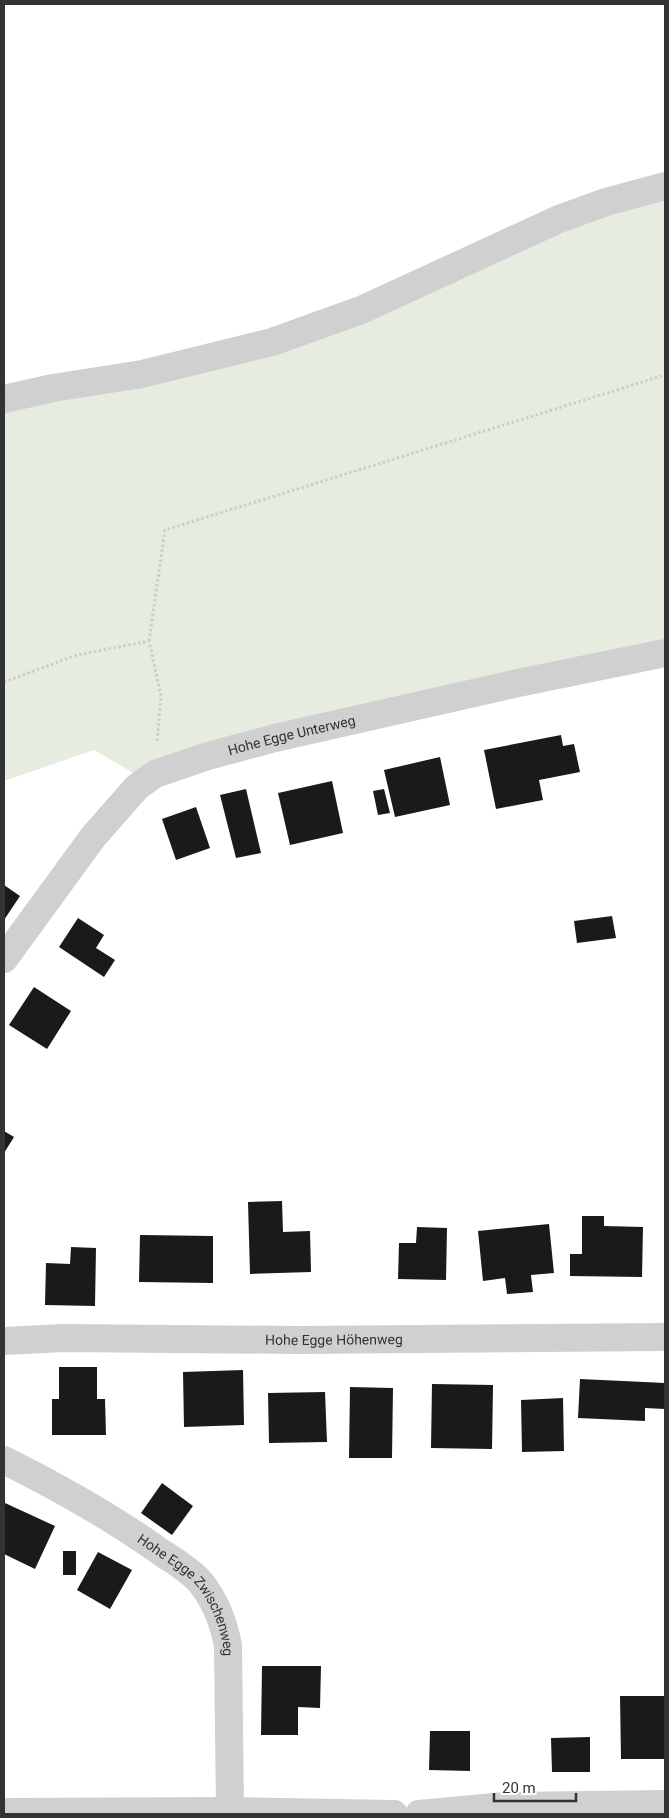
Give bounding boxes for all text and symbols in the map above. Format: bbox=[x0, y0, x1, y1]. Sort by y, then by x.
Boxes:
street label: Hohe Egge Unterweg bbox=[226, 712, 357, 758]
street label: Hohe Egge Höhenweg bbox=[265, 1331, 403, 1348]
street label: Hohe Egge Zwischenweg bbox=[135, 1531, 236, 1656]
scale bar bbox=[494, 1770, 576, 1802]
text: 20 m bbox=[502, 1779, 536, 1797]

